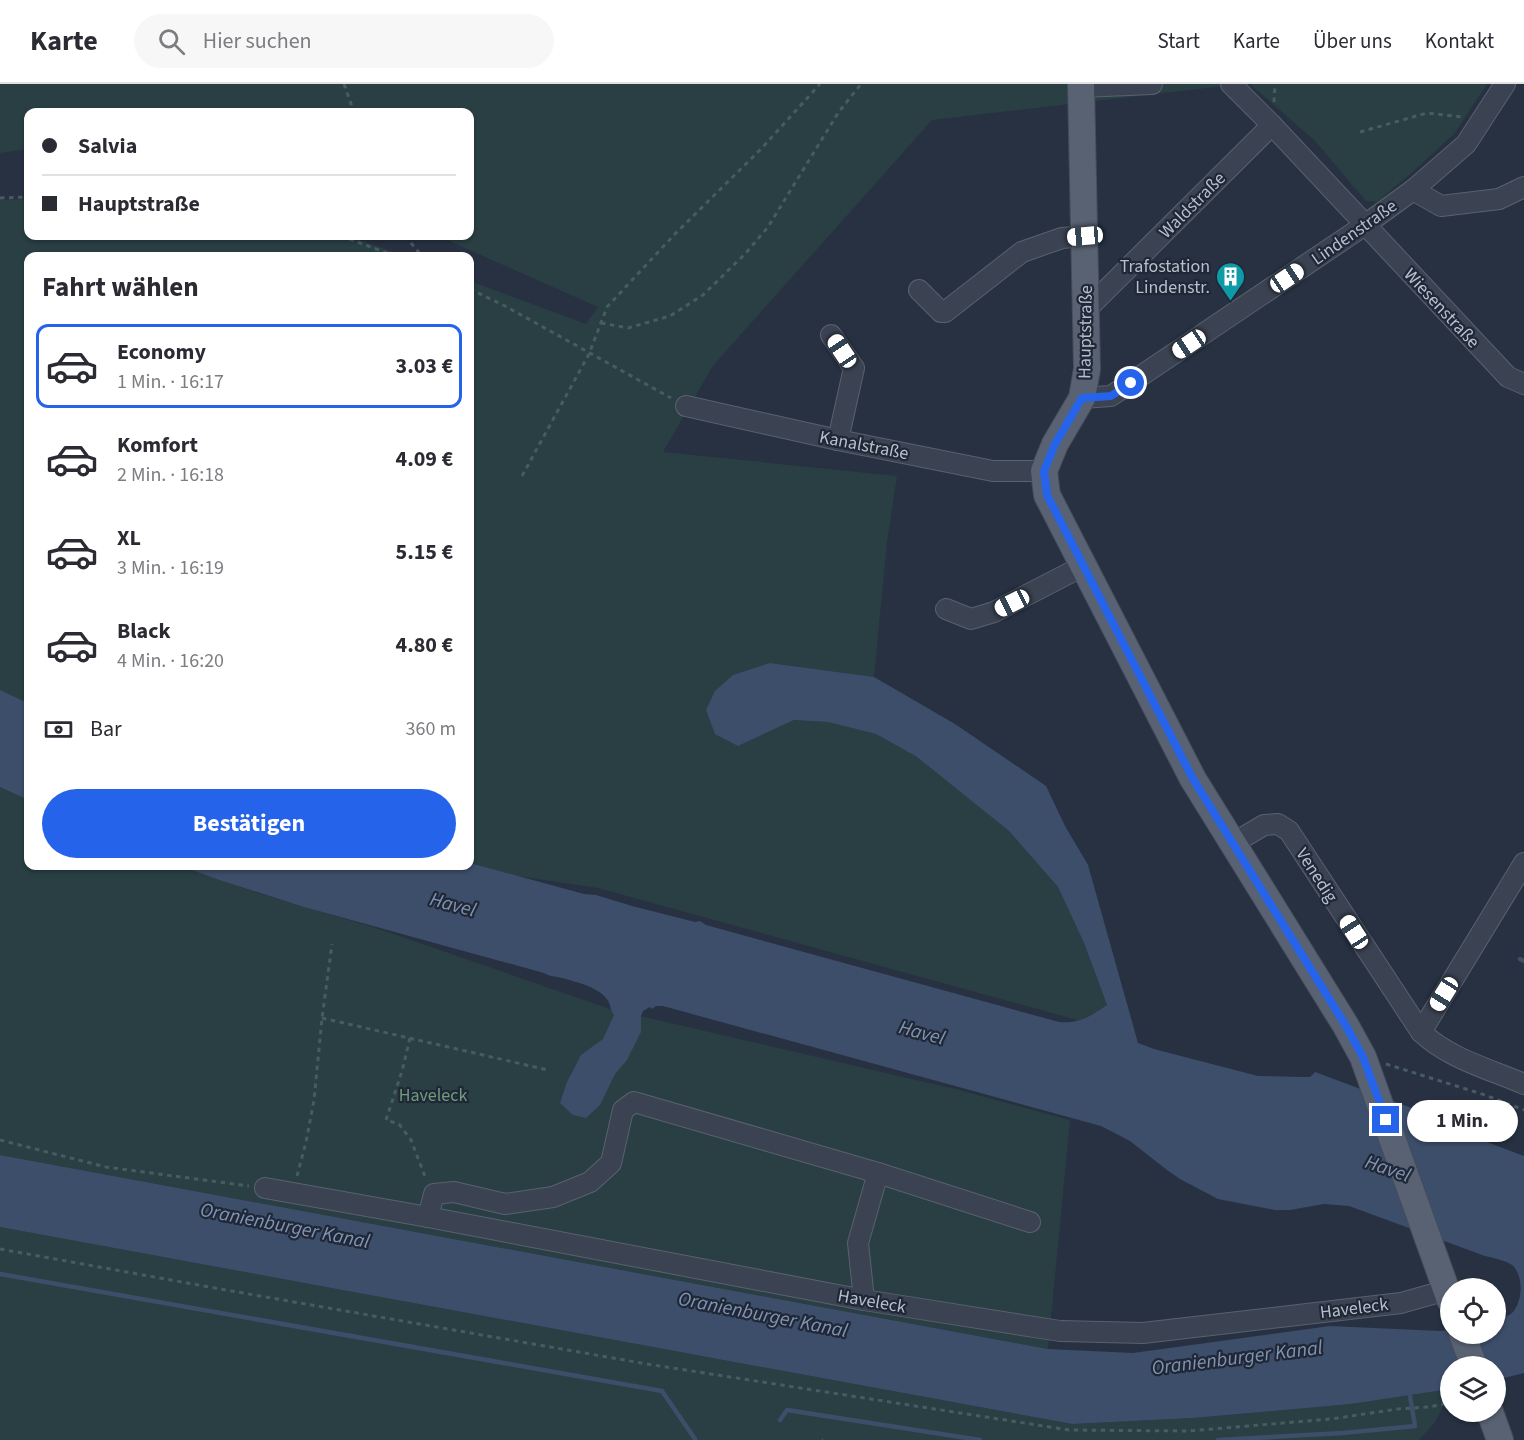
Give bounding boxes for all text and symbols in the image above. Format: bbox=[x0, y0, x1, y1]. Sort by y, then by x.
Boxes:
search box bbox=[134, 14, 554, 68]
text: Karte bbox=[30, 21, 98, 61]
icon: search bbox=[155, 25, 188, 58]
text: Hier suchen bbox=[203, 25, 312, 57]
text: Start bbox=[1157, 26, 1200, 56]
text: Karte bbox=[1233, 26, 1280, 56]
text: Über uns bbox=[1313, 26, 1392, 56]
text: Kontakt bbox=[1425, 26, 1494, 56]
text: Salvia bbox=[78, 130, 137, 162]
street label: Waldstraße bbox=[1153, 166, 1231, 244]
text: Hauptstraße bbox=[78, 188, 200, 220]
street label: Lindenstraße bbox=[1306, 194, 1402, 271]
car bbox=[1066, 225, 1104, 247]
place label: Trafostation Lindenstr. bbox=[1120, 254, 1210, 300]
building icon: Trafostation Lindenstr. bbox=[1215, 260, 1247, 302]
car bbox=[1267, 260, 1307, 296]
street label: Wiesenstraße bbox=[1398, 263, 1485, 354]
text: Fahrt wählen bbox=[42, 268, 199, 307]
street label: Hauptstraße bbox=[1072, 285, 1099, 379]
car bbox=[1169, 326, 1209, 362]
car bbox=[824, 331, 860, 371]
text: Economy bbox=[117, 336, 206, 368]
icon: car bbox=[45, 339, 99, 393]
text: 3.03 € bbox=[396, 350, 453, 382]
text: 1 Min. · 16:17 bbox=[117, 368, 224, 396]
route start bbox=[1117, 369, 1144, 396]
street label: Kanalstraße bbox=[817, 425, 911, 466]
text: Komfort bbox=[117, 429, 198, 461]
icon: car bbox=[45, 432, 99, 486]
text: 4.09 € bbox=[396, 443, 453, 475]
text: 2 Min. · 16:18 bbox=[117, 461, 224, 489]
text: XL bbox=[117, 522, 141, 554]
icon: car bbox=[45, 525, 99, 579]
text: 5.15 € bbox=[396, 536, 453, 568]
text: 3 Min. · 16:19 bbox=[117, 554, 224, 582]
car bbox=[992, 587, 1032, 619]
text: Black bbox=[117, 615, 171, 647]
icon: car bbox=[45, 618, 99, 672]
text: 4.80 € bbox=[396, 629, 453, 661]
text: 4 Min. · 16:20 bbox=[117, 647, 224, 675]
icon: cash bbox=[42, 713, 75, 746]
text: Bar bbox=[90, 713, 122, 745]
text: 360 m bbox=[406, 715, 456, 743]
button: Bestätigen bbox=[42, 789, 456, 858]
street label: Venedig bbox=[1290, 843, 1343, 907]
water label: Havel bbox=[427, 885, 479, 925]
car bbox=[1337, 912, 1371, 952]
car bbox=[1427, 974, 1461, 1014]
water label: Havel bbox=[896, 1013, 948, 1053]
park label: Haveleck bbox=[399, 1083, 467, 1108]
callout: 1 Min. bbox=[1407, 1099, 1518, 1141]
route end bbox=[1372, 1106, 1399, 1133]
text: 1 Min. bbox=[1436, 1107, 1489, 1135]
water label: Havel bbox=[1361, 1148, 1414, 1190]
water label: Oranienburger Kanal bbox=[198, 1196, 372, 1256]
map controls bbox=[1440, 1278, 1506, 1422]
button: locate bbox=[1440, 1278, 1506, 1344]
street label: Haveleck bbox=[836, 1283, 908, 1320]
water label: Oranienburger Kanal bbox=[676, 1285, 850, 1345]
street label: Haveleck bbox=[1318, 1292, 1390, 1325]
water label: Oranienburger Kanal bbox=[1150, 1334, 1324, 1382]
button: layers bbox=[1440, 1356, 1506, 1422]

